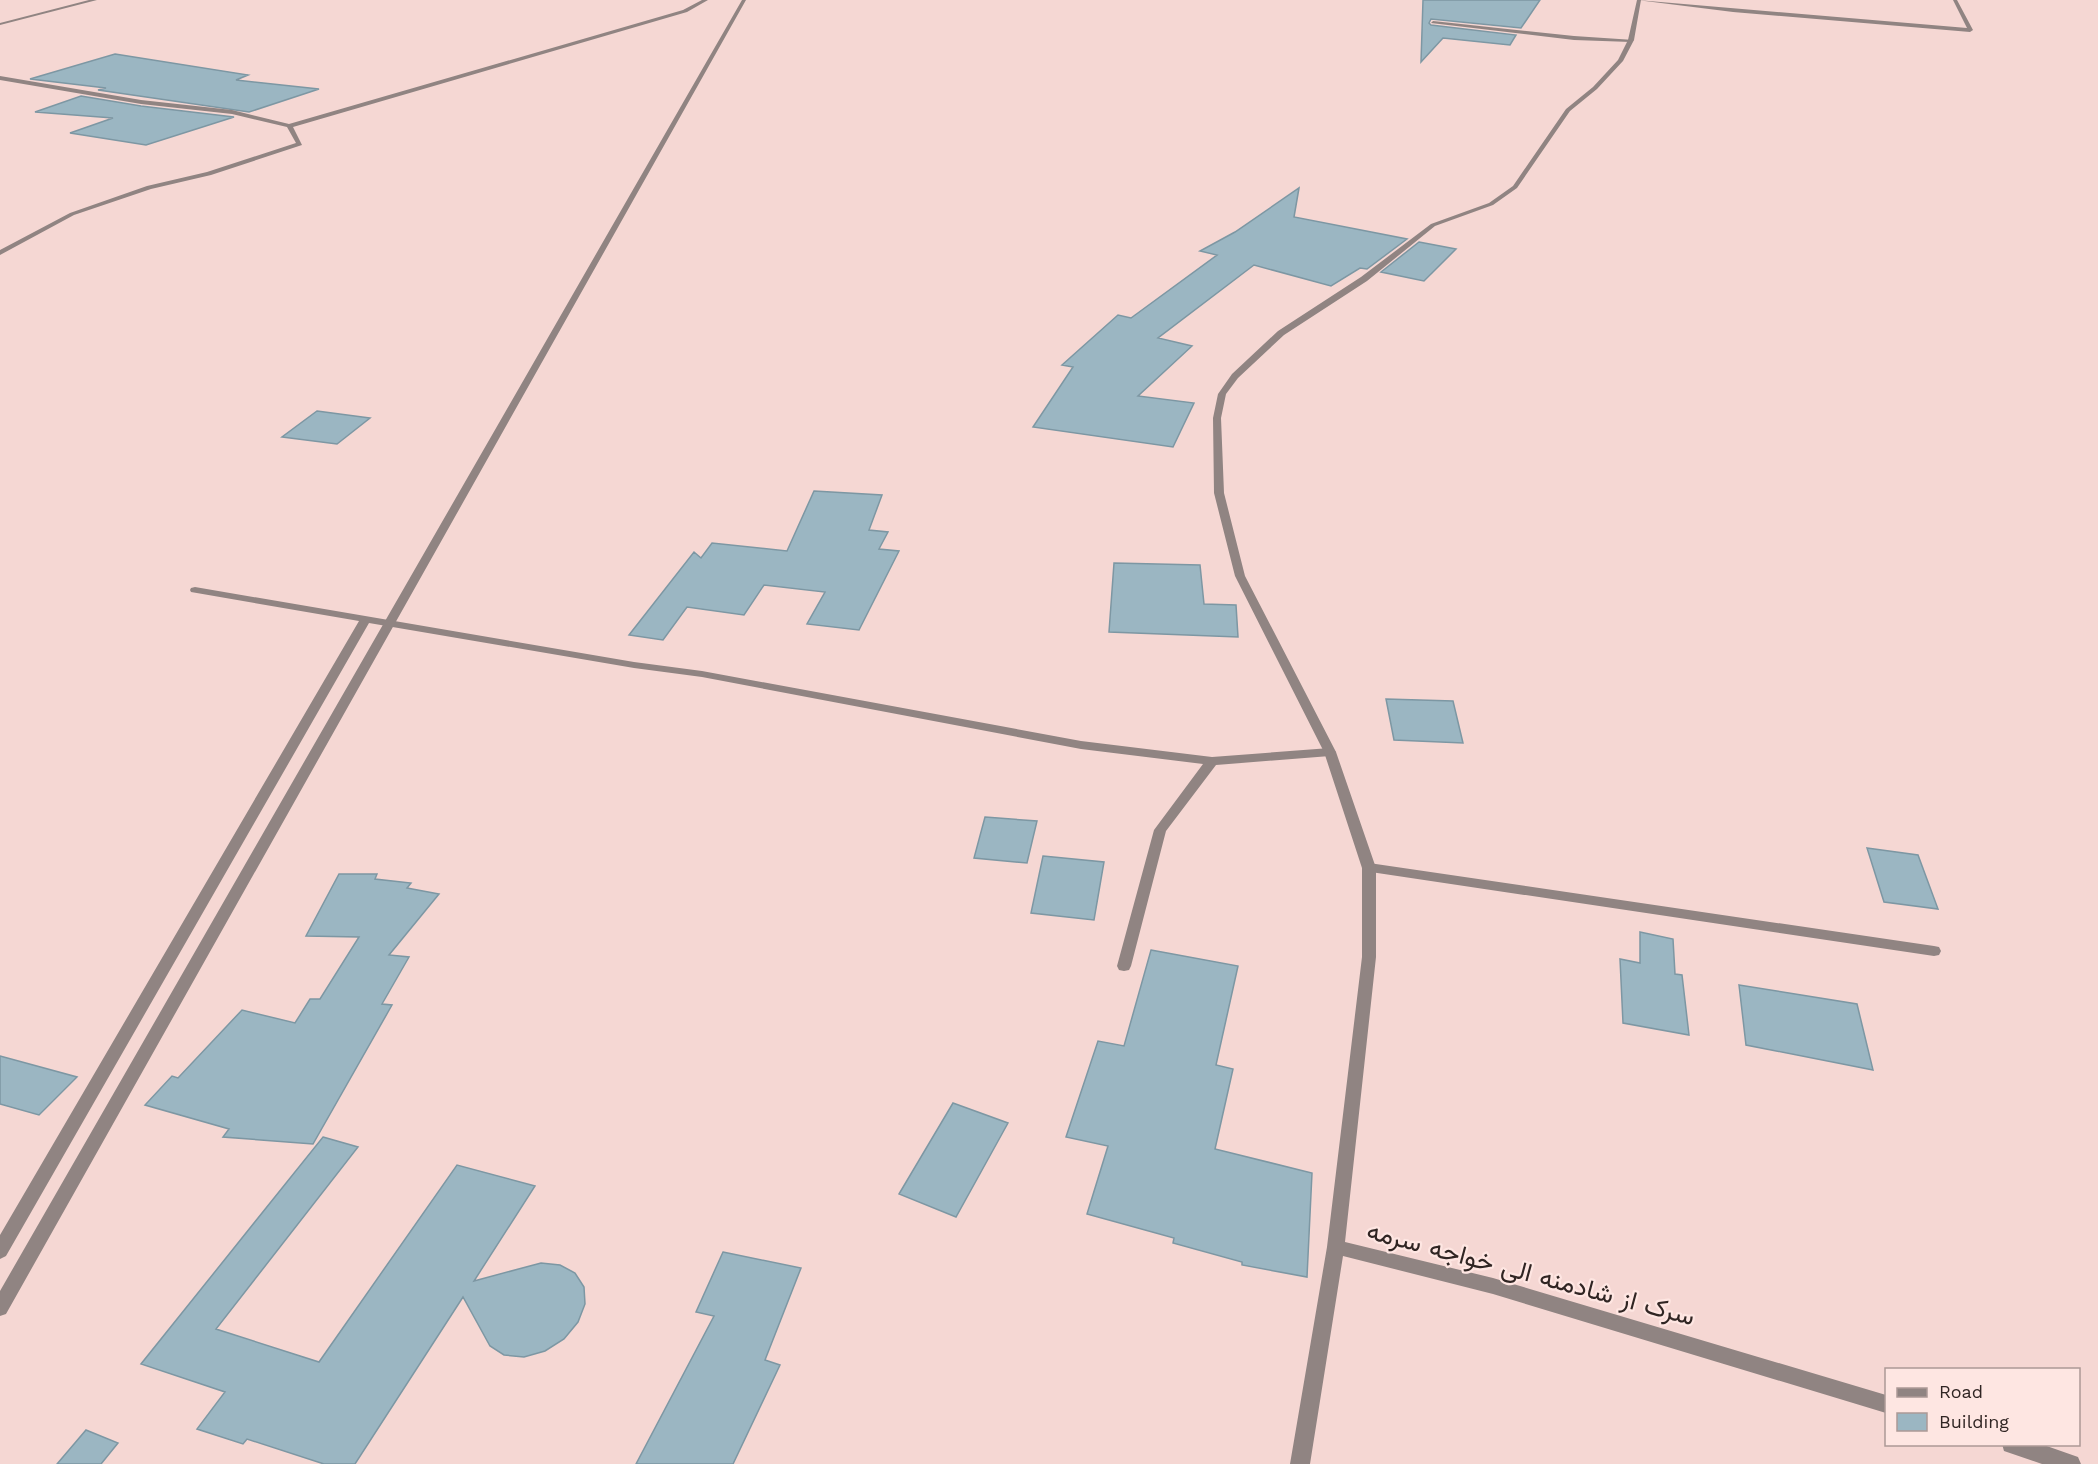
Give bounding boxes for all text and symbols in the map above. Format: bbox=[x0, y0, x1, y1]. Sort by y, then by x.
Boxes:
street label: سرک از شادمنه الی خواجه سرمه bbox=[1364, 1215, 1698, 1332]
legend bbox=[1885, 1368, 2080, 1446]
text: Road bbox=[1939, 1381, 1983, 1402]
text: Building bbox=[1939, 1411, 2009, 1432]

